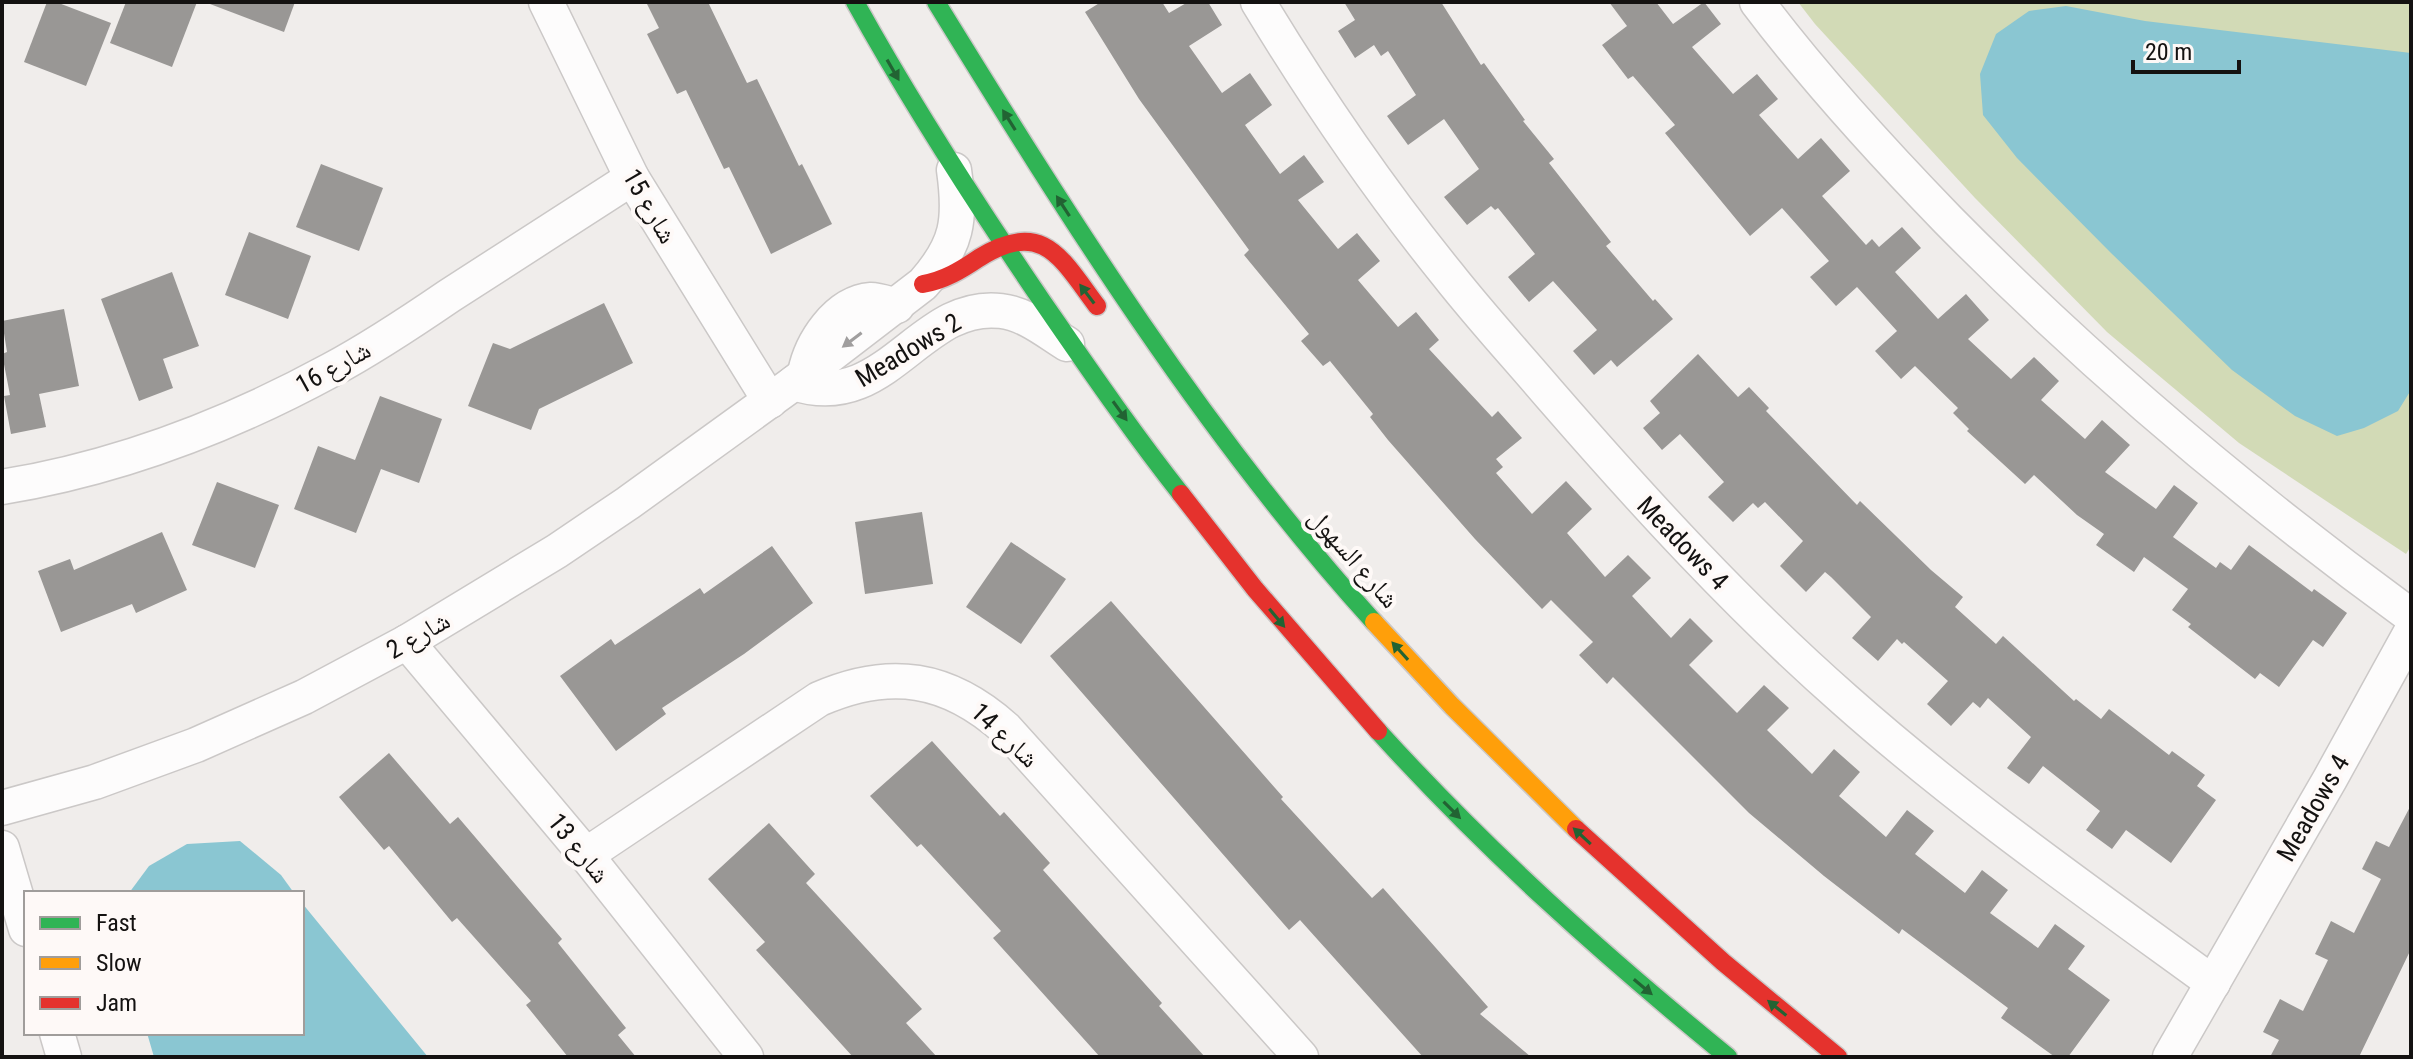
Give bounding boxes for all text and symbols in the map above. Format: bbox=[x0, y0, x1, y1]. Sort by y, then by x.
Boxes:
scale bar bbox=[2133, 24, 2239, 74]
text: 20 m bbox=[2145, 38, 2192, 66]
one-way arrow bbox=[886, 59, 900, 81]
one-way arrow bbox=[1002, 109, 1017, 132]
street label: شارع 15 bbox=[616, 163, 683, 249]
one-way arrow bbox=[1056, 195, 1070, 217]
one-way arrow bbox=[1080, 284, 1096, 304]
street label: Meadows 2 bbox=[850, 307, 966, 393]
one-way arrow bbox=[841, 331, 862, 347]
street label: شارع 16 bbox=[290, 334, 376, 401]
one-way arrow bbox=[1111, 401, 1127, 422]
street label: Meadows 4 bbox=[1631, 490, 1735, 596]
street label: شارع السهول bbox=[1302, 502, 1405, 614]
street label: شارع 2 bbox=[381, 605, 456, 666]
one-way arrow bbox=[1268, 608, 1285, 628]
one-way arrow bbox=[1392, 641, 1410, 660]
street label: شارع 14 bbox=[964, 696, 1045, 774]
street label: Meadows 4 bbox=[2271, 749, 2356, 867]
one-way arrow bbox=[1442, 800, 1461, 819]
street label: شارع 13 bbox=[541, 807, 616, 890]
one-way arrow bbox=[1573, 828, 1592, 846]
legend bbox=[24, 891, 304, 1035]
text: Fast bbox=[96, 909, 137, 937]
text: Slow bbox=[96, 949, 142, 977]
one-way arrow bbox=[1633, 978, 1653, 995]
text: Jam bbox=[96, 989, 137, 1017]
one-way arrow bbox=[1767, 1001, 1787, 1017]

